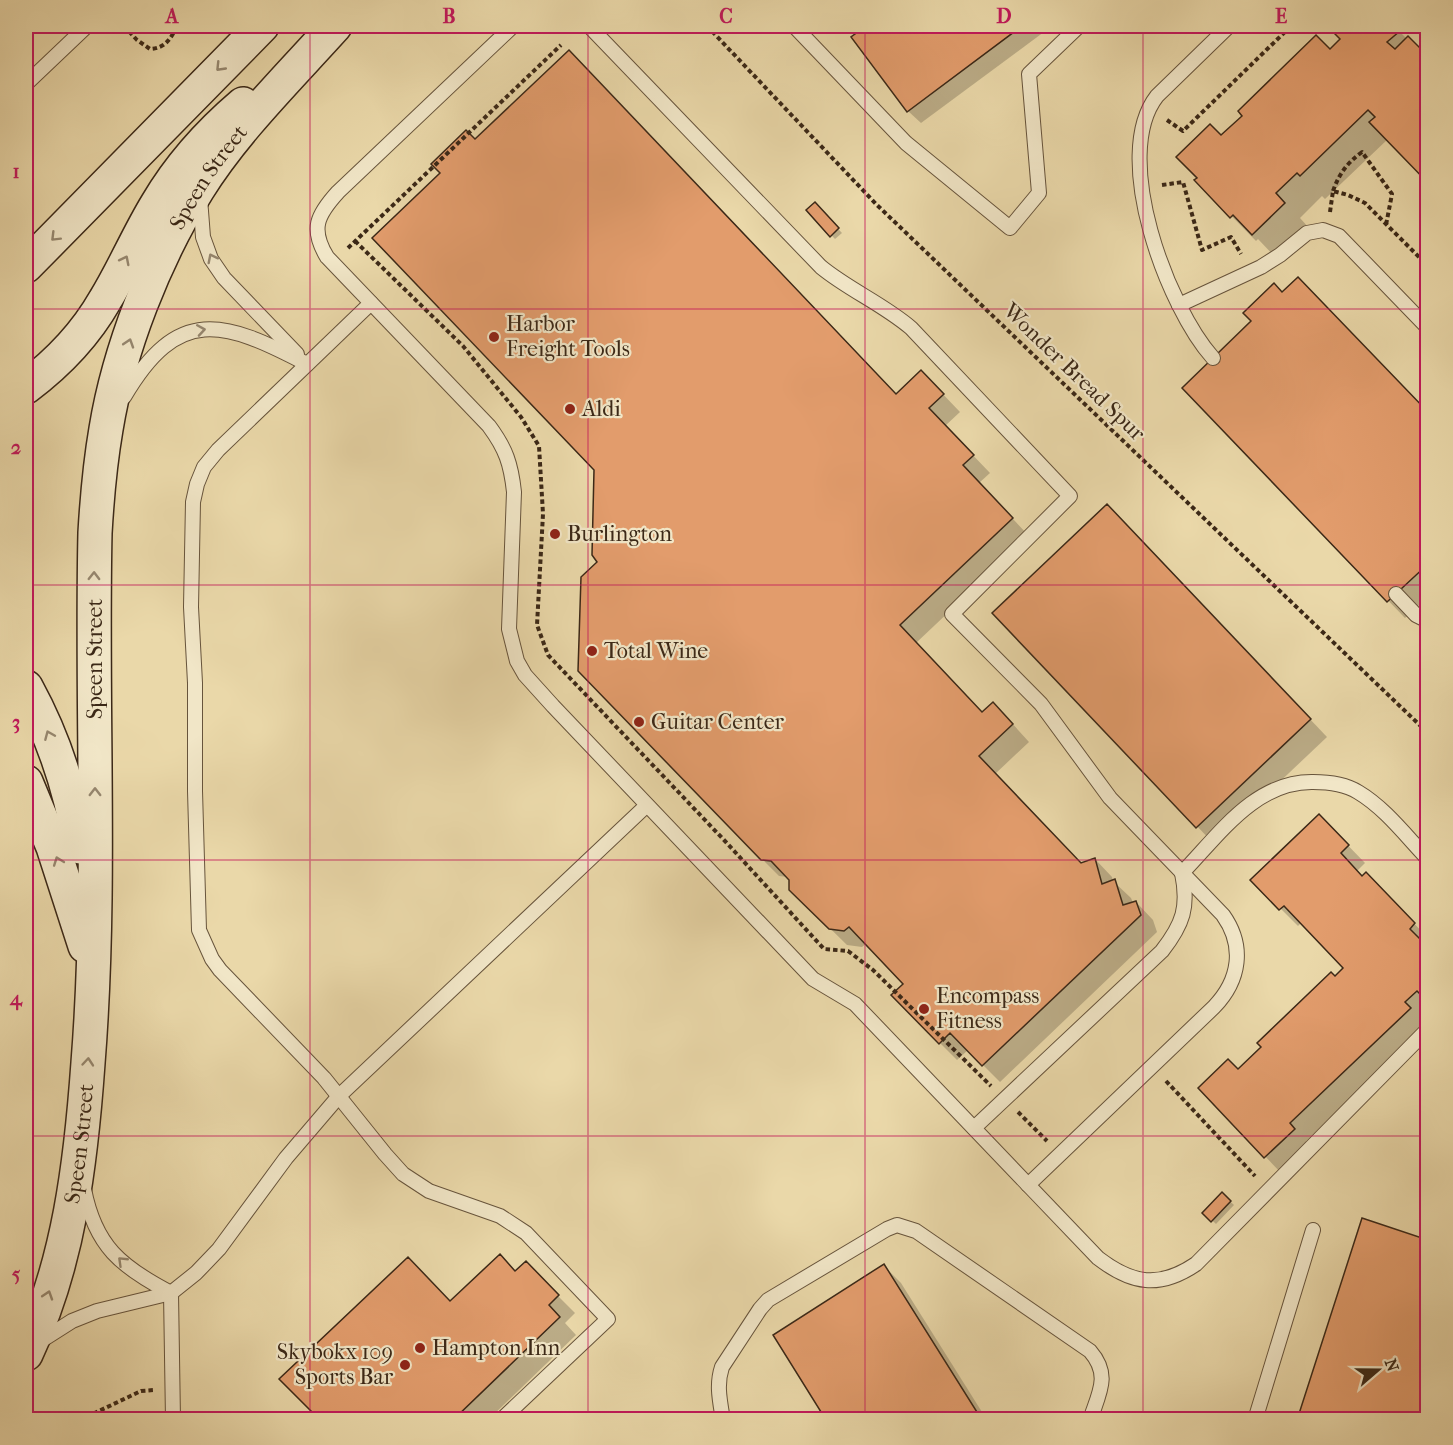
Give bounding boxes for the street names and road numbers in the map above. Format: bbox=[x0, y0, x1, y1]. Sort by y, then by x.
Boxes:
street label: Speen Street bbox=[164, 120, 253, 234]
street label: Wonder Bread Spur bbox=[997, 297, 1151, 447]
street label: Speen Street bbox=[82, 599, 108, 719]
street label: Speen Street bbox=[59, 1083, 99, 1206]

